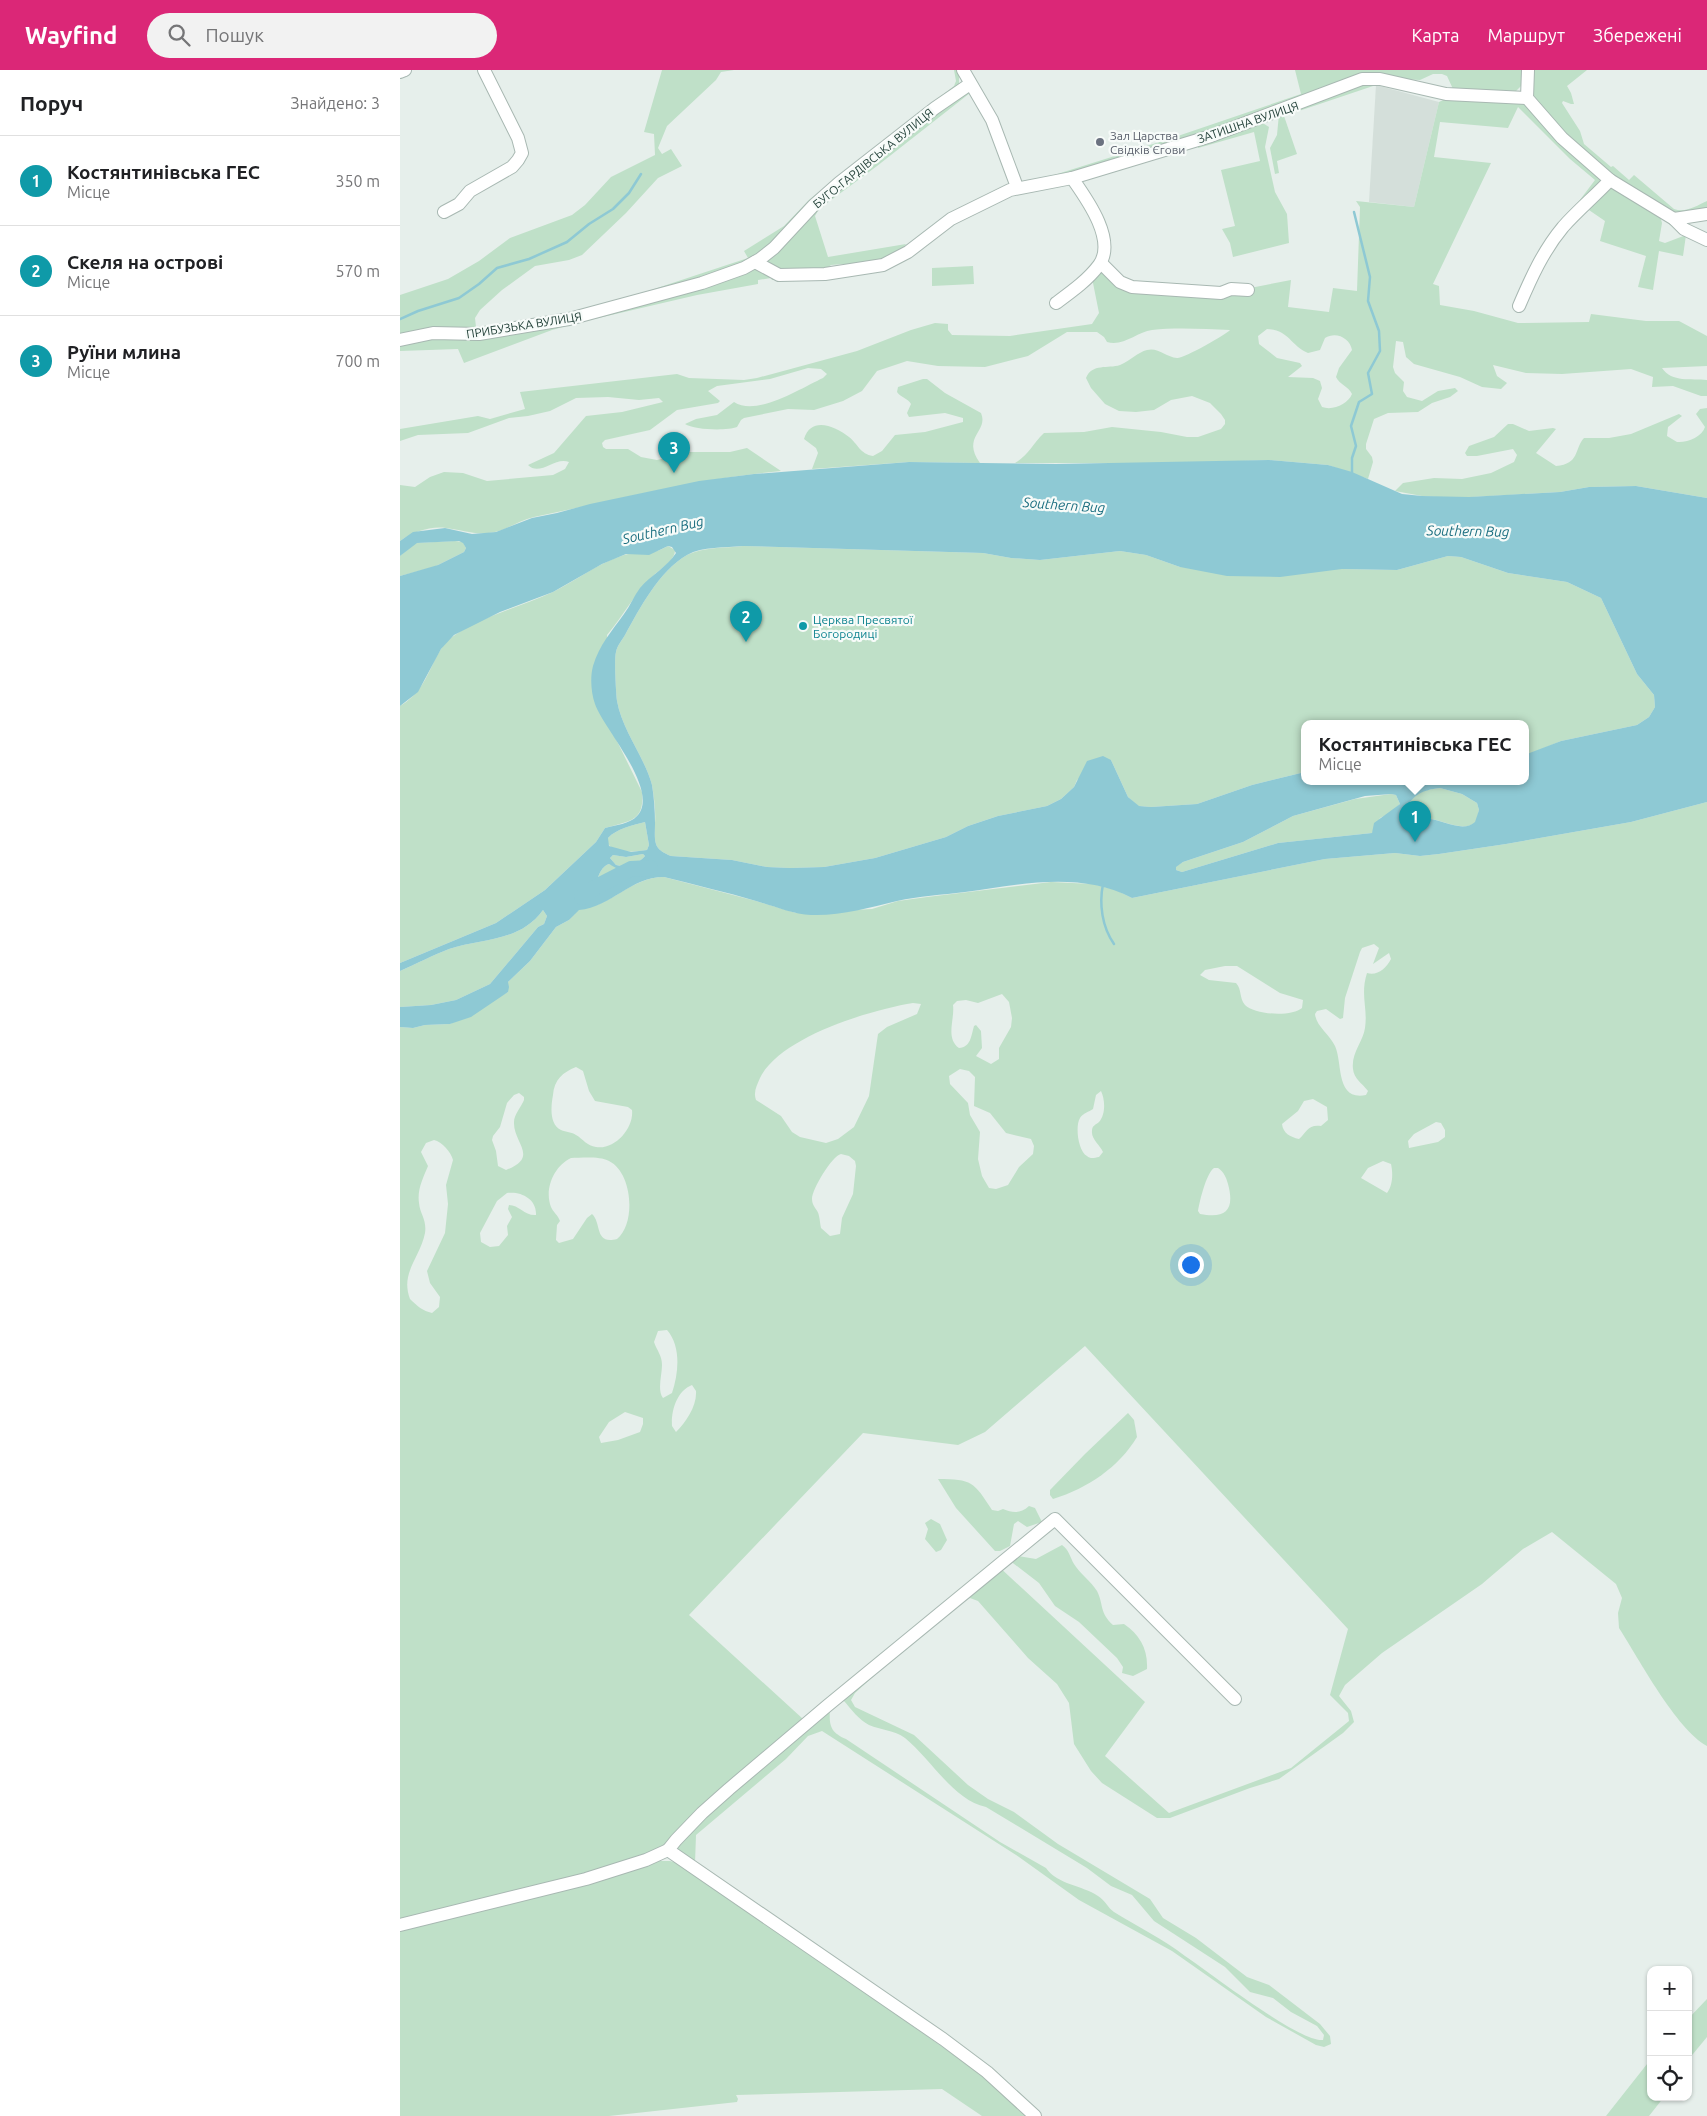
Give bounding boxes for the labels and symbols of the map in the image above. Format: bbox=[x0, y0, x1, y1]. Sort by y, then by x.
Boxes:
street label: ЗАТИШНА ВУЛИЦЯ bbox=[1196, 99, 1300, 145]
street label: БУГО-ГАРДІВСЬКА ВУЛИЦЯ bbox=[810, 106, 936, 210]
place label: Зал Царства Свідків Єгови bbox=[1110, 129, 1185, 156]
marker: Зал Царства Свідків Єгови bbox=[1094, 136, 1106, 148]
street label: ПРИБУЗЬКА ВУЛИЦЯ bbox=[465, 309, 583, 341]
pin: 3 bbox=[658, 432, 690, 473]
water label: Southern Bug bbox=[1021, 494, 1106, 516]
water label: Southern Bug bbox=[620, 513, 705, 547]
water label: Southern Bug bbox=[1426, 522, 1510, 540]
pin: 2 bbox=[730, 601, 762, 642]
place label: Церква Пресвятої Богородиці bbox=[813, 613, 914, 640]
marker: Церква Пресвятої Богородиці bbox=[797, 620, 809, 632]
pin: 1 bbox=[1399, 801, 1431, 842]
your location bbox=[1178, 1252, 1204, 1278]

